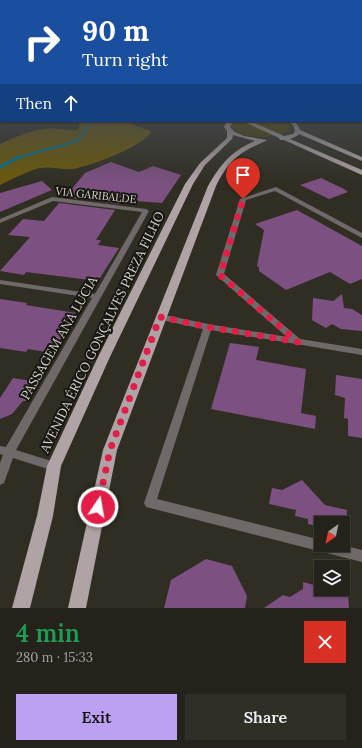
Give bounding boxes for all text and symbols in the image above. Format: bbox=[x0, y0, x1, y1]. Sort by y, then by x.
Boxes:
text: 90 m bbox=[82, 13, 149, 49]
icon: right bbox=[16, 16, 68, 68]
text: Turn right bbox=[82, 48, 168, 71]
icon: ahead bbox=[60, 92, 82, 114]
text: Then bbox=[16, 94, 52, 113]
pin bbox=[226, 158, 260, 199]
icon: arrive bbox=[232, 164, 254, 186]
street label: VIA GARIBALDE bbox=[54, 184, 137, 206]
street label: AVENIDA ÉRICO GONÇALVES PREZA FILHO bbox=[36, 209, 168, 456]
street label: PASSAGEM ANA LUCIA bbox=[17, 272, 102, 403]
position arrow bbox=[77, 486, 119, 528]
north arrow bbox=[314, 516, 350, 552]
map controls bbox=[314, 516, 350, 596]
button: layers bbox=[314, 560, 350, 596]
text: 4 min bbox=[16, 618, 80, 649]
button: close bbox=[304, 621, 346, 663]
text: 280 m · 15:33 bbox=[16, 649, 93, 666]
button: Exit bbox=[16, 694, 177, 740]
button: Share bbox=[185, 694, 346, 740]

